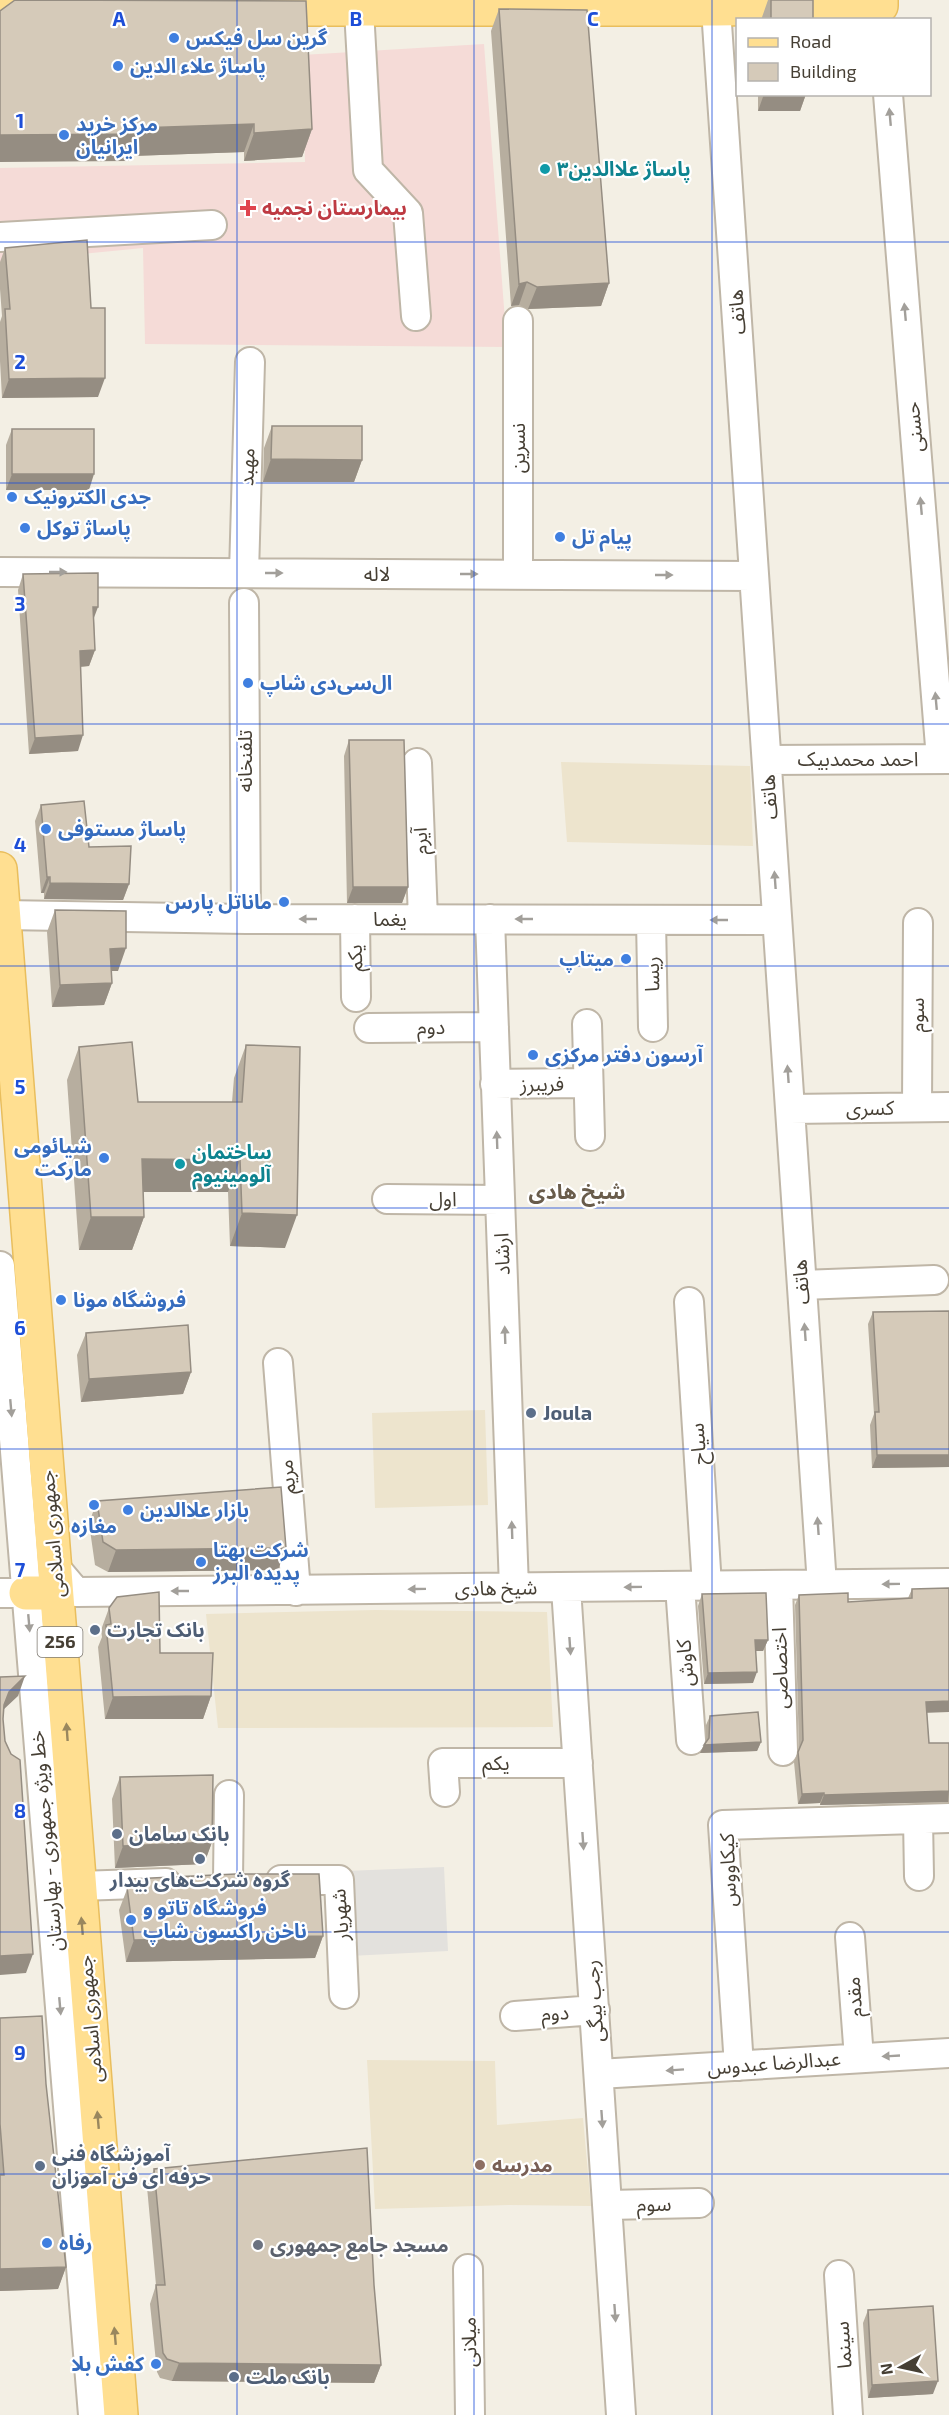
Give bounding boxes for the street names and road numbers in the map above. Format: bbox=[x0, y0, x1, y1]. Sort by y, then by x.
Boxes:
street label: هاتف bbox=[722, 289, 750, 335]
street label: حسنی bbox=[899, 401, 928, 453]
street label: نسرین bbox=[505, 423, 530, 473]
street label: مهبد bbox=[233, 447, 259, 486]
street label: لاله bbox=[364, 561, 390, 585]
street label: تلفنخانه bbox=[232, 730, 256, 792]
street label: احمد محمدبیک bbox=[798, 746, 918, 770]
street label: هاتف bbox=[754, 774, 782, 820]
street label: آیرم bbox=[406, 826, 435, 855]
street label: یغما bbox=[373, 906, 407, 930]
street label: یکم bbox=[342, 944, 370, 972]
street label: ریسا bbox=[639, 956, 664, 992]
street label: سوم bbox=[904, 998, 932, 1032]
street label: دوم bbox=[417, 1014, 445, 1042]
street label: فریبرز bbox=[519, 1071, 564, 1096]
street label: کسری bbox=[846, 1095, 895, 1120]
street label: اول bbox=[429, 1186, 457, 1211]
street label: ارشاد bbox=[488, 1232, 515, 1276]
street label: هاتف bbox=[786, 1259, 814, 1305]
street label: سیاح bbox=[684, 1422, 714, 1466]
street label: مریم bbox=[273, 1458, 303, 1496]
street label: جمهوری اسلامی bbox=[33, 1469, 70, 1599]
street label: شیخ هادی bbox=[454, 1574, 538, 1604]
road number: 256 bbox=[38, 1627, 82, 1657]
street label: اختصاصی bbox=[766, 1627, 793, 1709]
street label: کاوش bbox=[670, 1638, 699, 1687]
street label: خط ویژه جمهوری - بهارستان bbox=[23, 1730, 68, 1952]
street label: یکم bbox=[482, 1750, 510, 1778]
street label: کیکاووس bbox=[714, 1832, 741, 1907]
street label: شهریار bbox=[325, 1888, 354, 1943]
street label: جمهوری اسلامی bbox=[71, 1954, 108, 2084]
street label: رجب بیگی bbox=[578, 1959, 609, 2043]
street label: مقدم bbox=[840, 1976, 870, 2018]
street label: دوم bbox=[540, 1999, 570, 2029]
street label: عبدالرضا عبدوس bbox=[706, 2045, 842, 2080]
street label: سوم bbox=[636, 2190, 672, 2220]
street label: میلانی bbox=[456, 2317, 481, 2367]
street label: سینما bbox=[828, 2321, 856, 2370]

